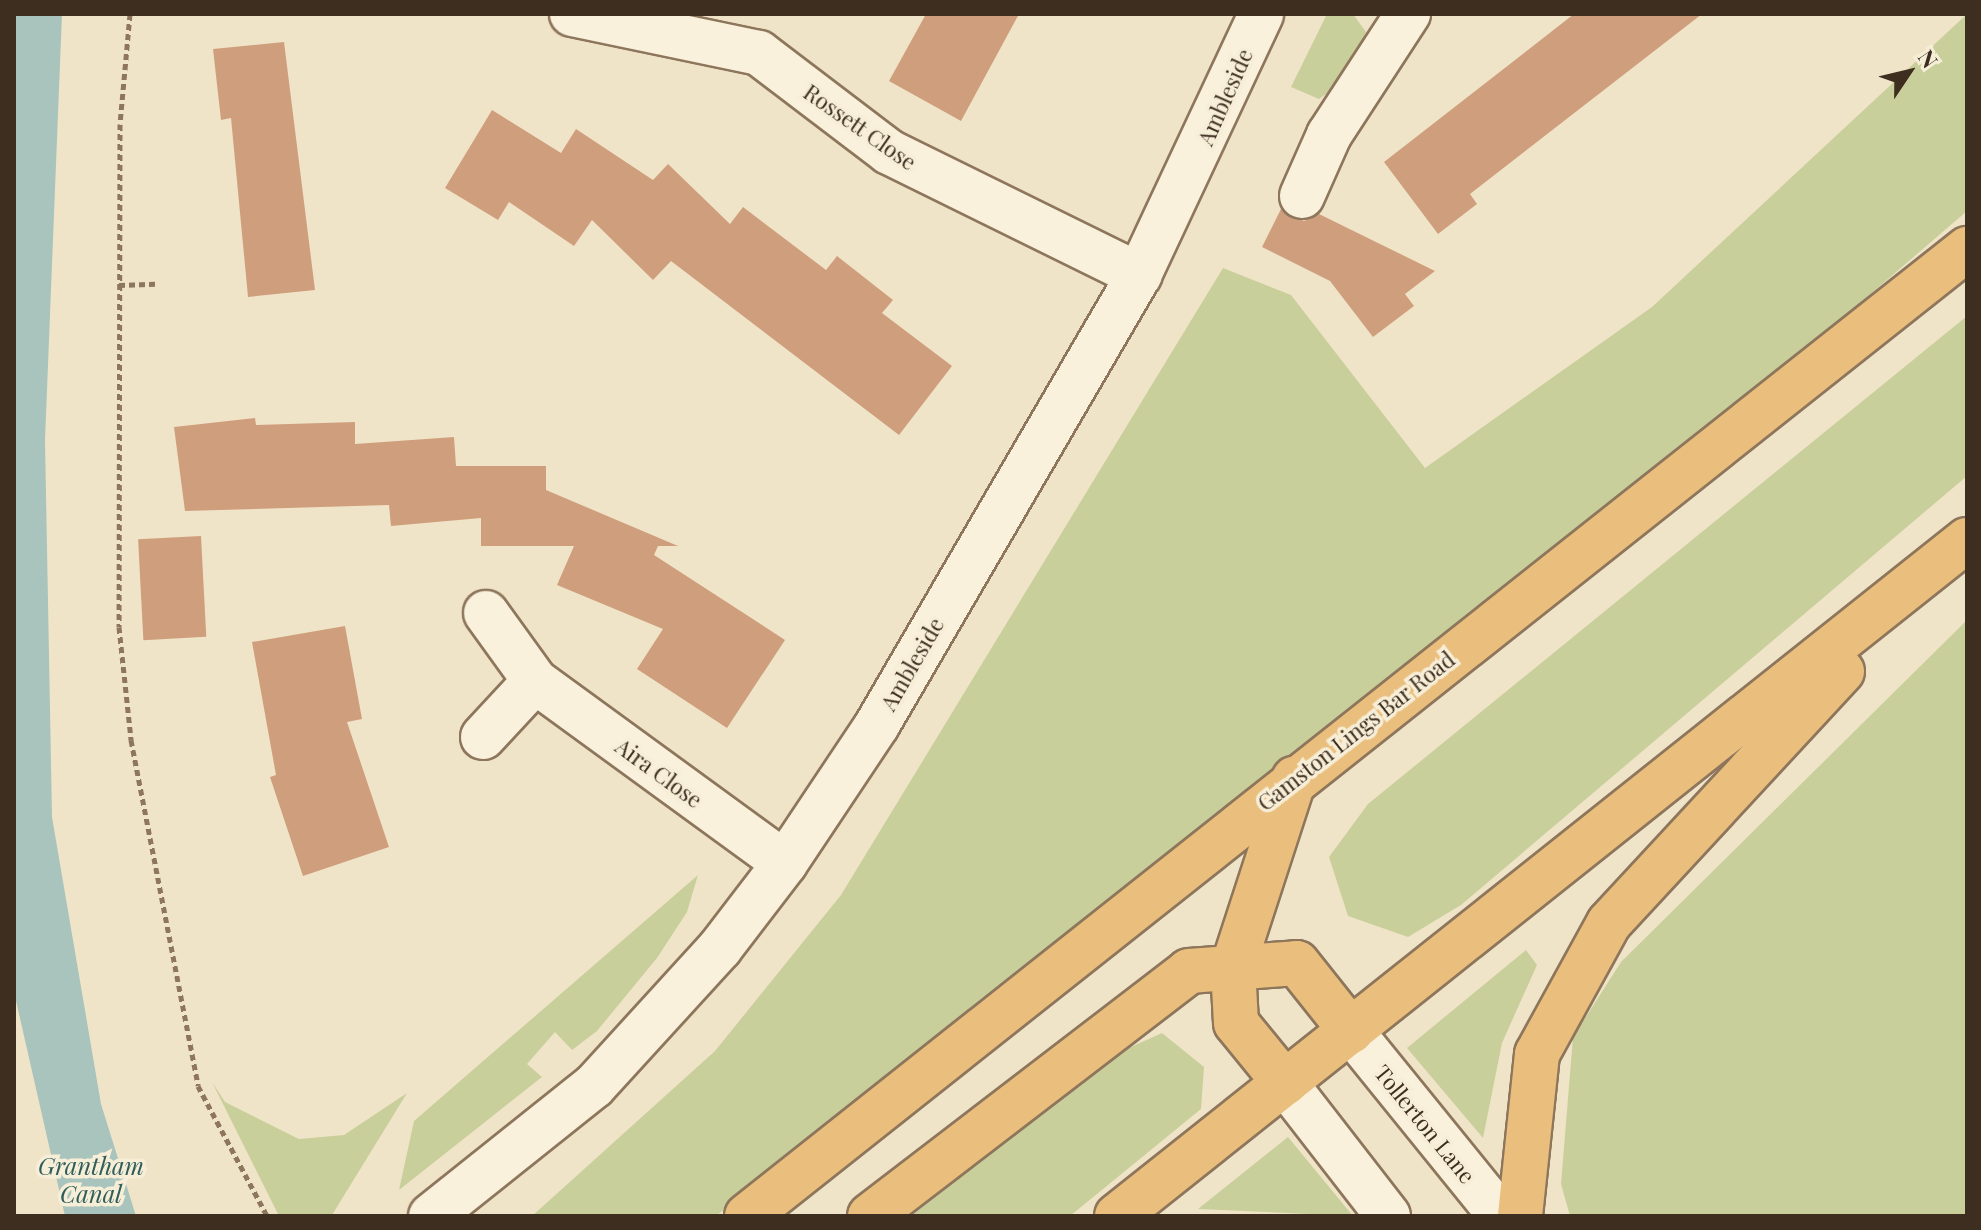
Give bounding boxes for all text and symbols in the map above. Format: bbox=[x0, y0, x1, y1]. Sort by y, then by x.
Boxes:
north arrow bbox=[1869, 32, 1949, 112]
text: N bbox=[1912, 43, 1945, 73]
street label: Ambleside bbox=[1192, 45, 1258, 149]
street label: Rossett Close bbox=[799, 78, 921, 176]
street label: Ambleside bbox=[875, 613, 949, 715]
street label: Gamston Lings Bar Road bbox=[1252, 646, 1460, 816]
street label: Aira Close bbox=[610, 733, 708, 813]
street label: Tollerton Lane bbox=[1369, 1060, 1481, 1188]
water label: Grantham Canal bbox=[38, 1152, 144, 1208]

